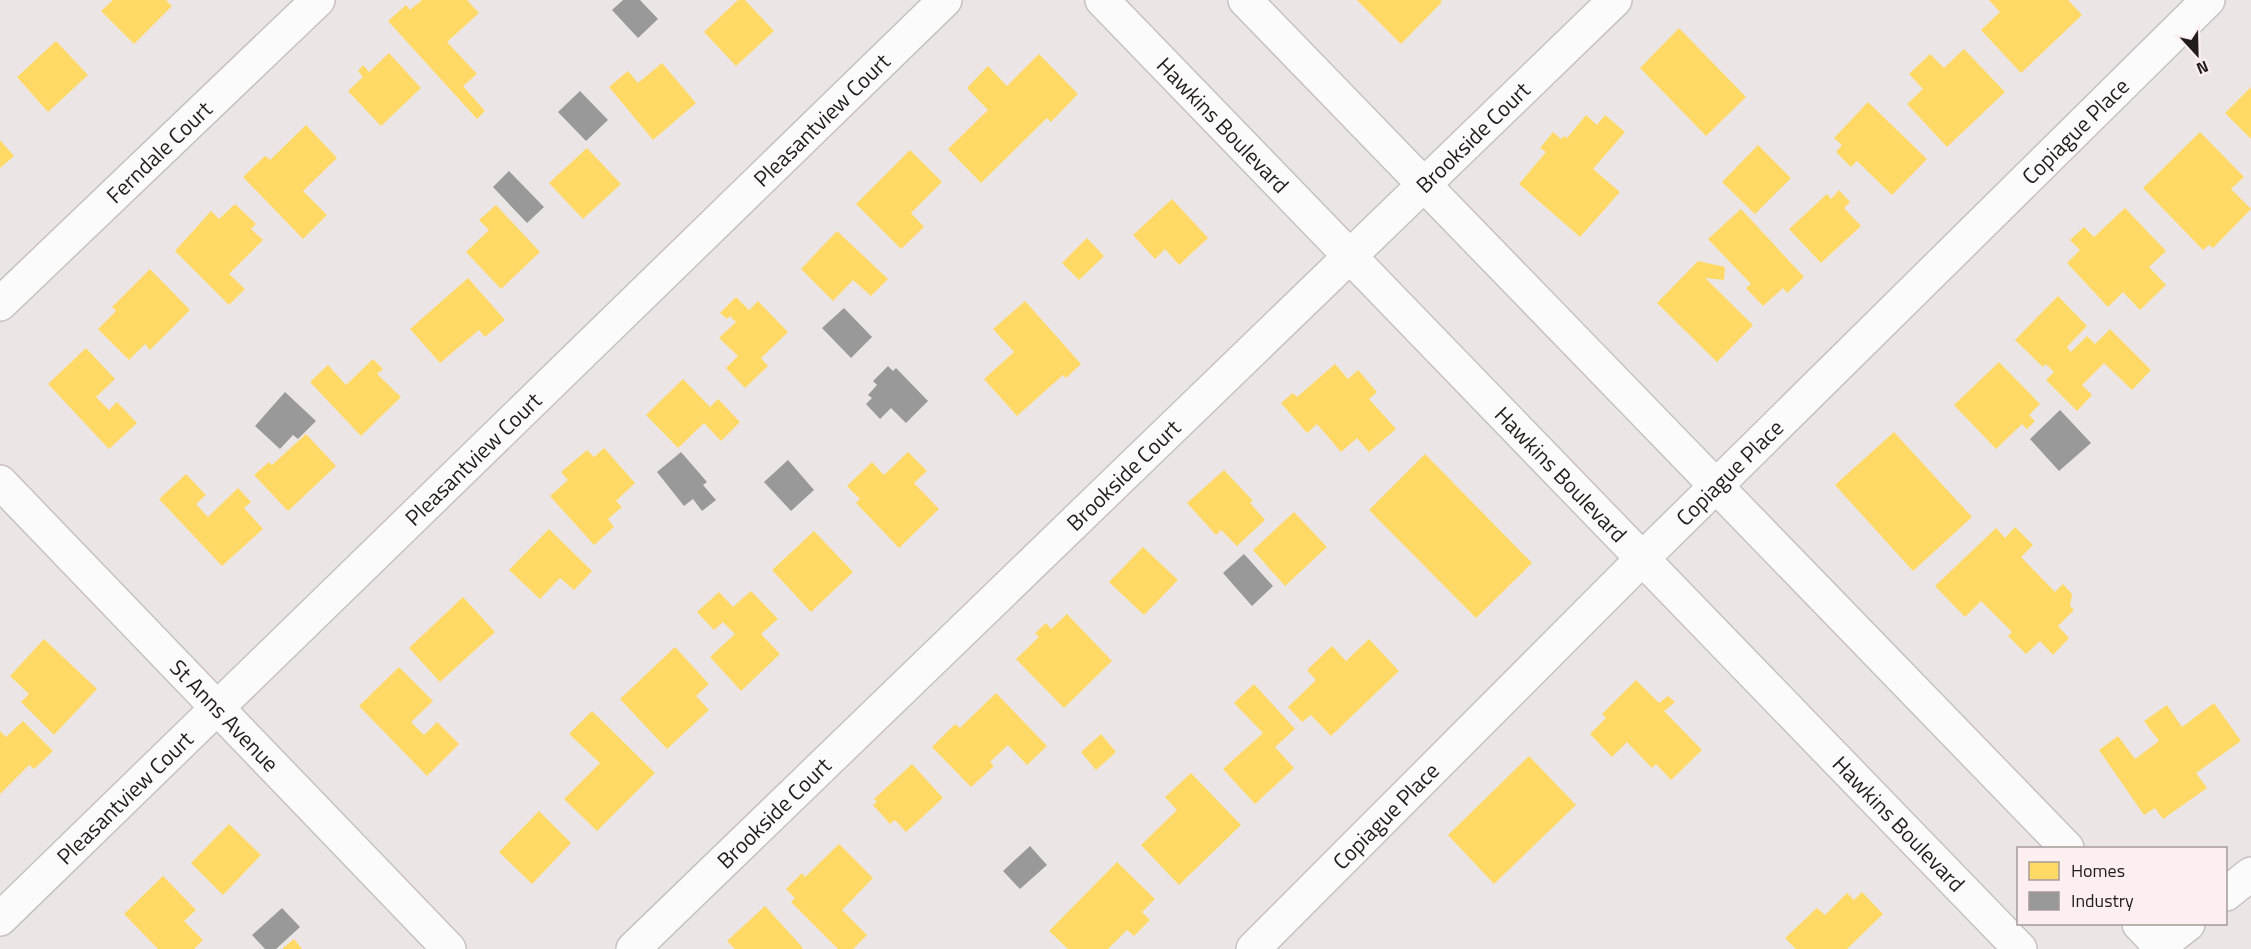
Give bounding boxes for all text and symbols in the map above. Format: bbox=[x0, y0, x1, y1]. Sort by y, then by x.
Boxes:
north arrow bbox=[2167, 24, 2227, 84]
street label: Pleasantview Court bbox=[745, 45, 898, 195]
street label: Hawkins Boulevard bbox=[1149, 49, 1297, 201]
text: N bbox=[2193, 55, 2212, 81]
street label: Copiague Place bbox=[2014, 70, 2137, 192]
street label: Brookside Court bbox=[1408, 74, 1538, 201]
street label: Ferndale Court bbox=[98, 93, 220, 211]
street label: Pleasantview Court bbox=[397, 384, 550, 534]
street label: Hawkins Boulevard bbox=[1487, 398, 1635, 550]
street label: Brookside Court bbox=[1058, 411, 1189, 539]
street label: Copiague Place bbox=[1668, 411, 1791, 534]
street label: St Anns Avenue bbox=[162, 651, 287, 780]
street label: Pleasantview Court bbox=[49, 723, 201, 872]
street label: Hawkins Boulevard bbox=[1825, 748, 1973, 900]
street label: Brookside Court bbox=[709, 749, 839, 876]
street label: Copiague Place bbox=[1324, 754, 1447, 877]
legend bbox=[2017, 847, 2227, 925]
text: Homes bbox=[2071, 857, 2125, 884]
text: Industry bbox=[2071, 887, 2134, 914]

